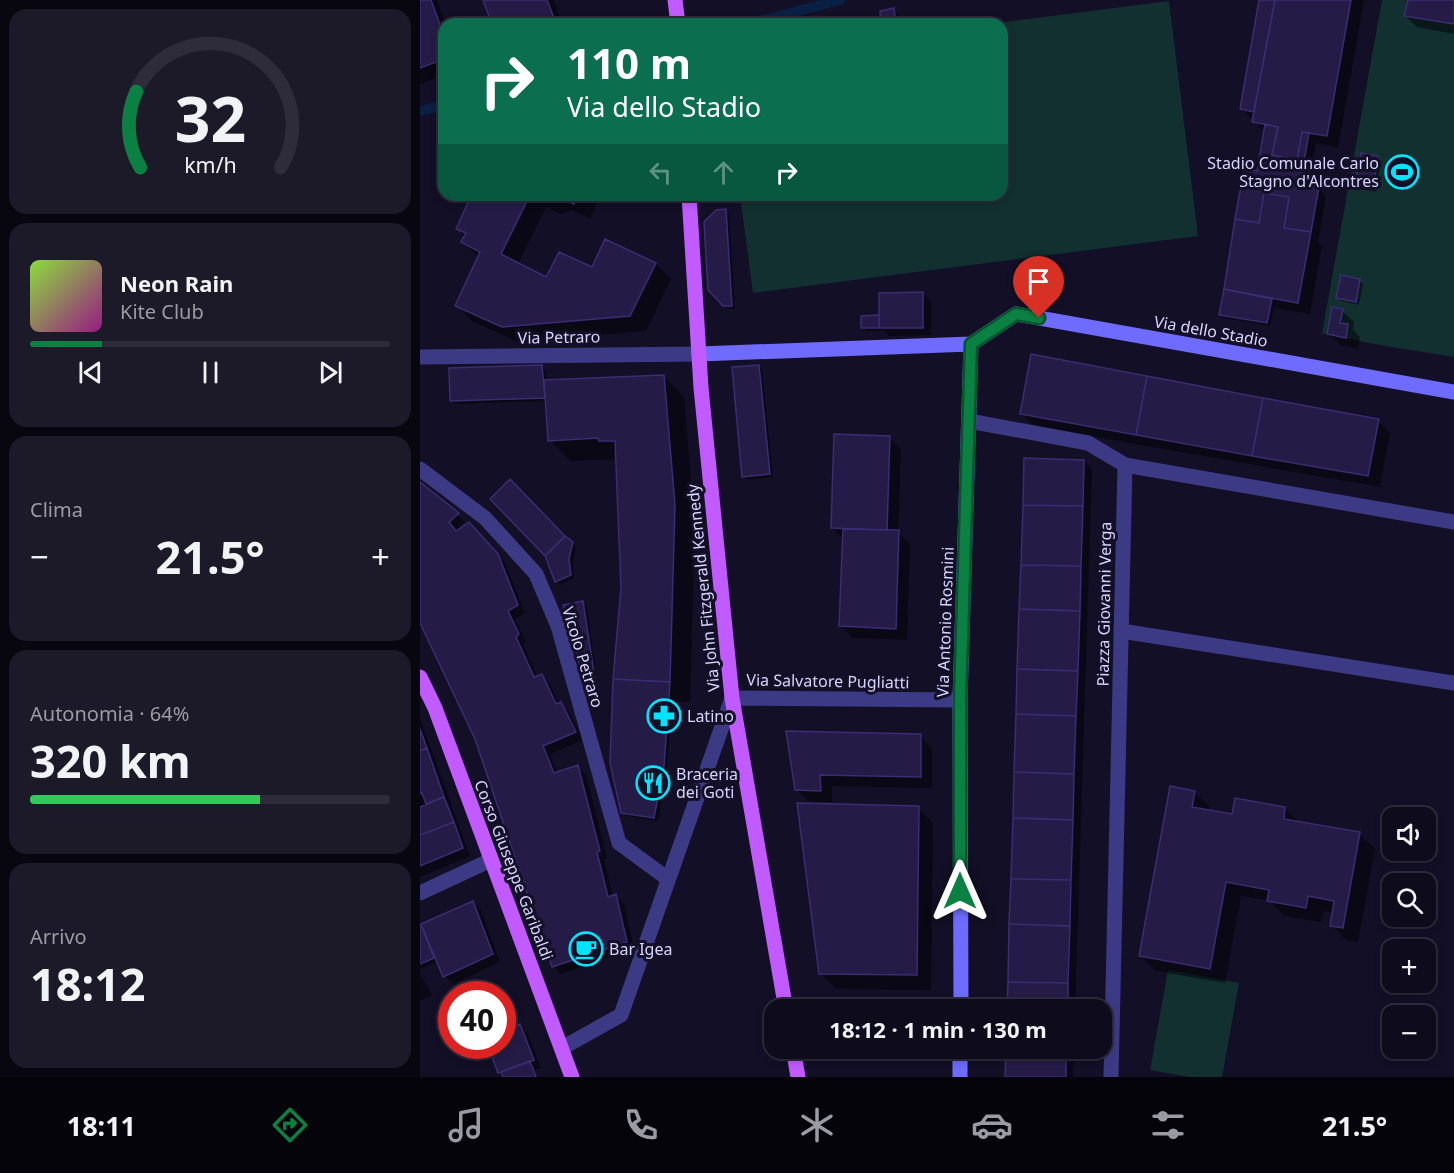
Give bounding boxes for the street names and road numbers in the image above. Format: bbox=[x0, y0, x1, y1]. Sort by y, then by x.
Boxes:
street label: Via dello Stadio bbox=[1152, 310, 1270, 352]
street label: Via Petraro bbox=[518, 325, 600, 349]
street label: Via John Fitzgerald Kennedy bbox=[681, 482, 725, 693]
street label: Piazza Giovanni Verga bbox=[1092, 521, 1116, 687]
street label: Via Antonio Rosmini bbox=[931, 546, 959, 698]
street label: Vicolo Petraro bbox=[557, 604, 609, 710]
street label: Via Salvatore Pugliatti bbox=[746, 669, 910, 693]
street label: Corso Giuseppe Garibaldi bbox=[469, 777, 559, 963]

